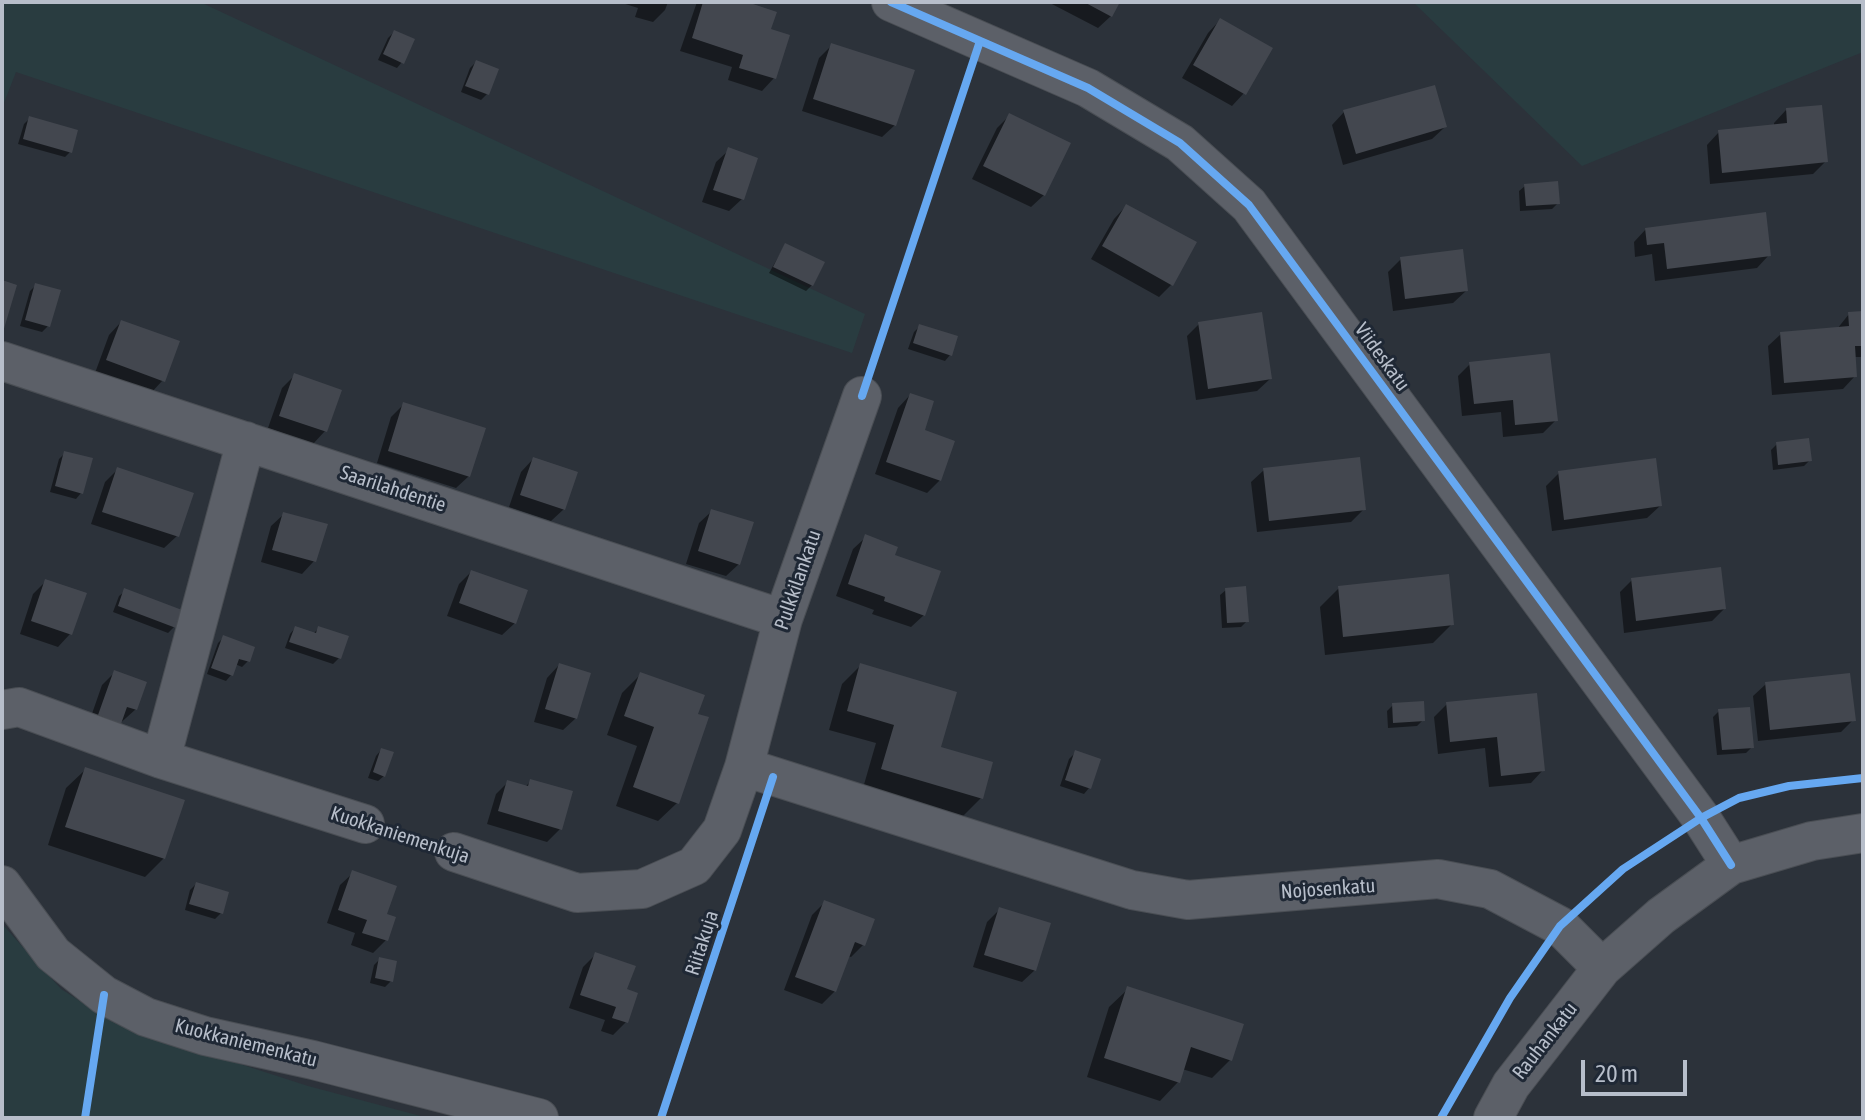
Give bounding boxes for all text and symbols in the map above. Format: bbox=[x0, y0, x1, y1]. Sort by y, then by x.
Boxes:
street label: Viideskatu bbox=[1349, 318, 1415, 396]
street label: Saarilahdentie bbox=[337, 461, 449, 517]
street label: Pulkkilankatu bbox=[770, 527, 826, 633]
street label: Kuokkaniemenkuja bbox=[328, 801, 472, 869]
street label: Nojosenkatu bbox=[1280, 874, 1376, 904]
street label: Riitakuja bbox=[680, 908, 724, 978]
street label: Rauhankatu bbox=[1507, 998, 1583, 1084]
street label: Kuokkaniemenkatu bbox=[172, 1014, 320, 1072]
scale bar bbox=[1585, 1044, 1691, 1094]
text: 20 m bbox=[1595, 1060, 1638, 1087]

